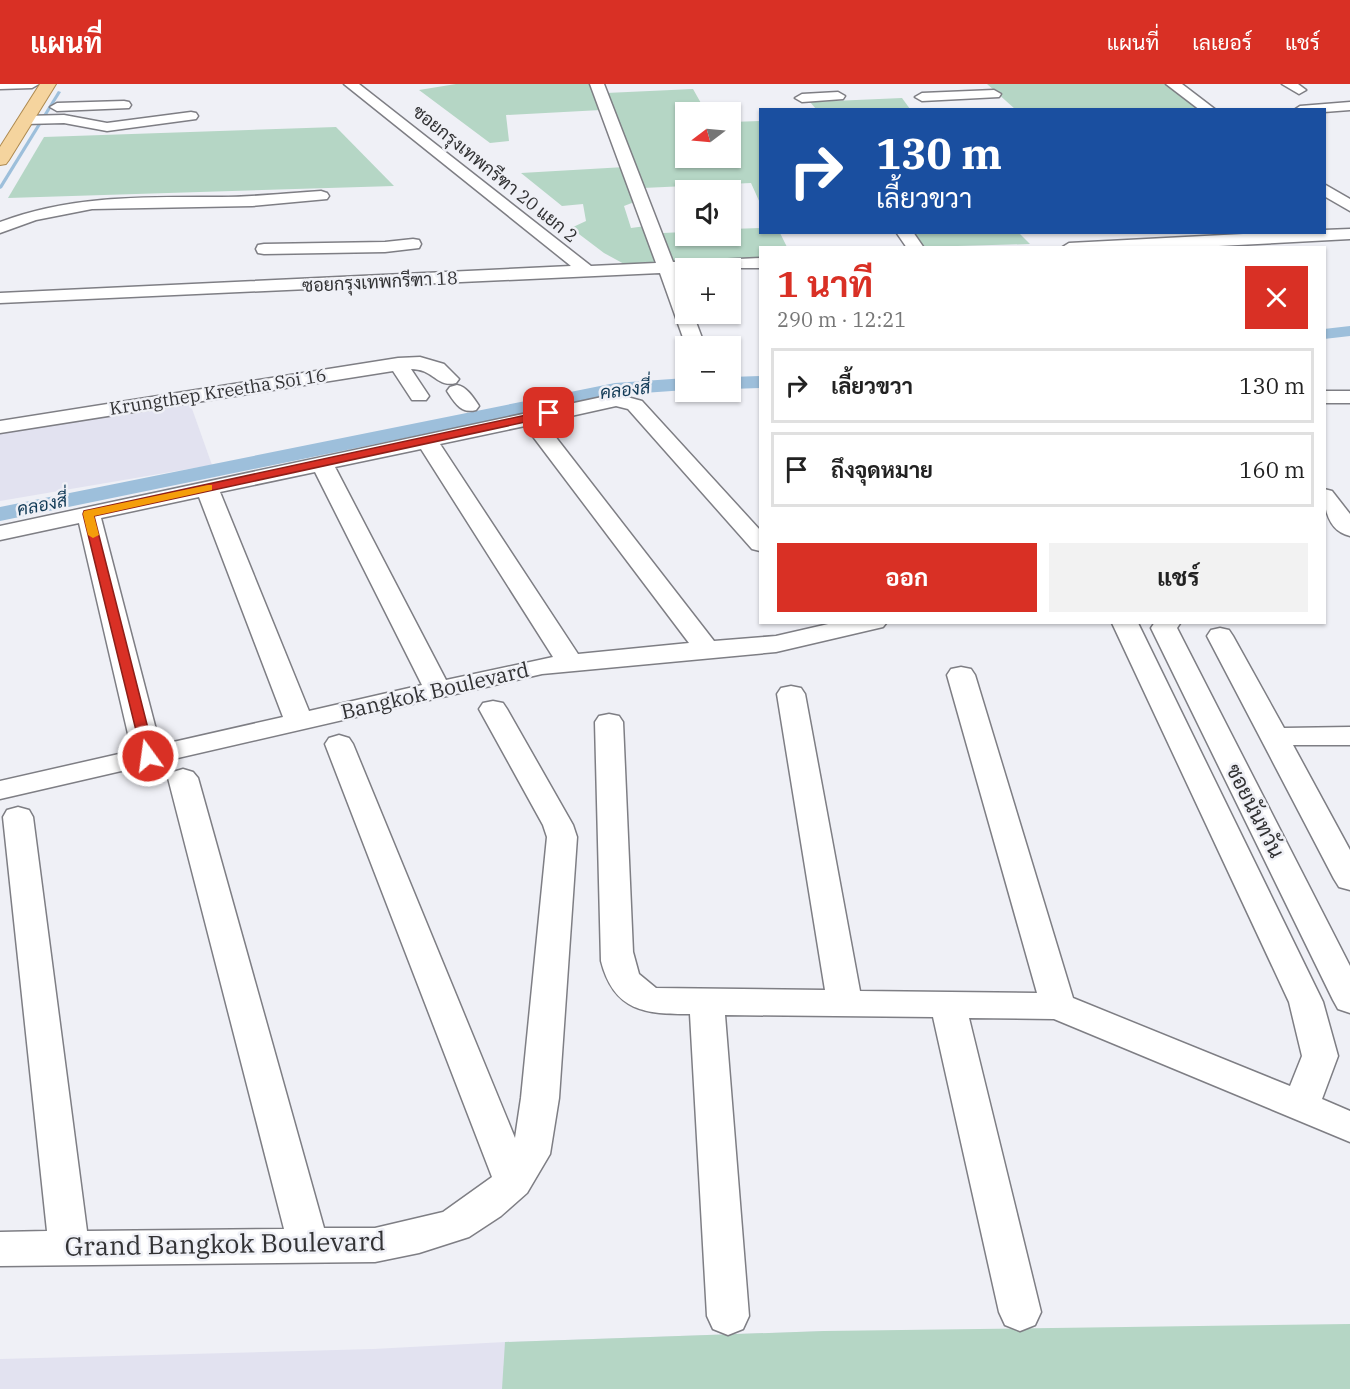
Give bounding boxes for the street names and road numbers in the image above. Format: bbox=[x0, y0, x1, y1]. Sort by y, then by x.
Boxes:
street label: ซอยกรุงเทพกรีฑา 20 แยก 2 bbox=[407, 99, 583, 248]
street label: ซอยกรุงเทพกรีฑา 18 bbox=[301, 265, 458, 298]
street label: Krungthep Kreetha Soi 16 bbox=[108, 363, 328, 420]
street label: Bangkok Boulevard bbox=[338, 655, 532, 725]
street label: ซอยนันทวัน bbox=[1220, 759, 1292, 862]
street label: Grand Bangkok Boulevard bbox=[64, 1223, 386, 1263]

